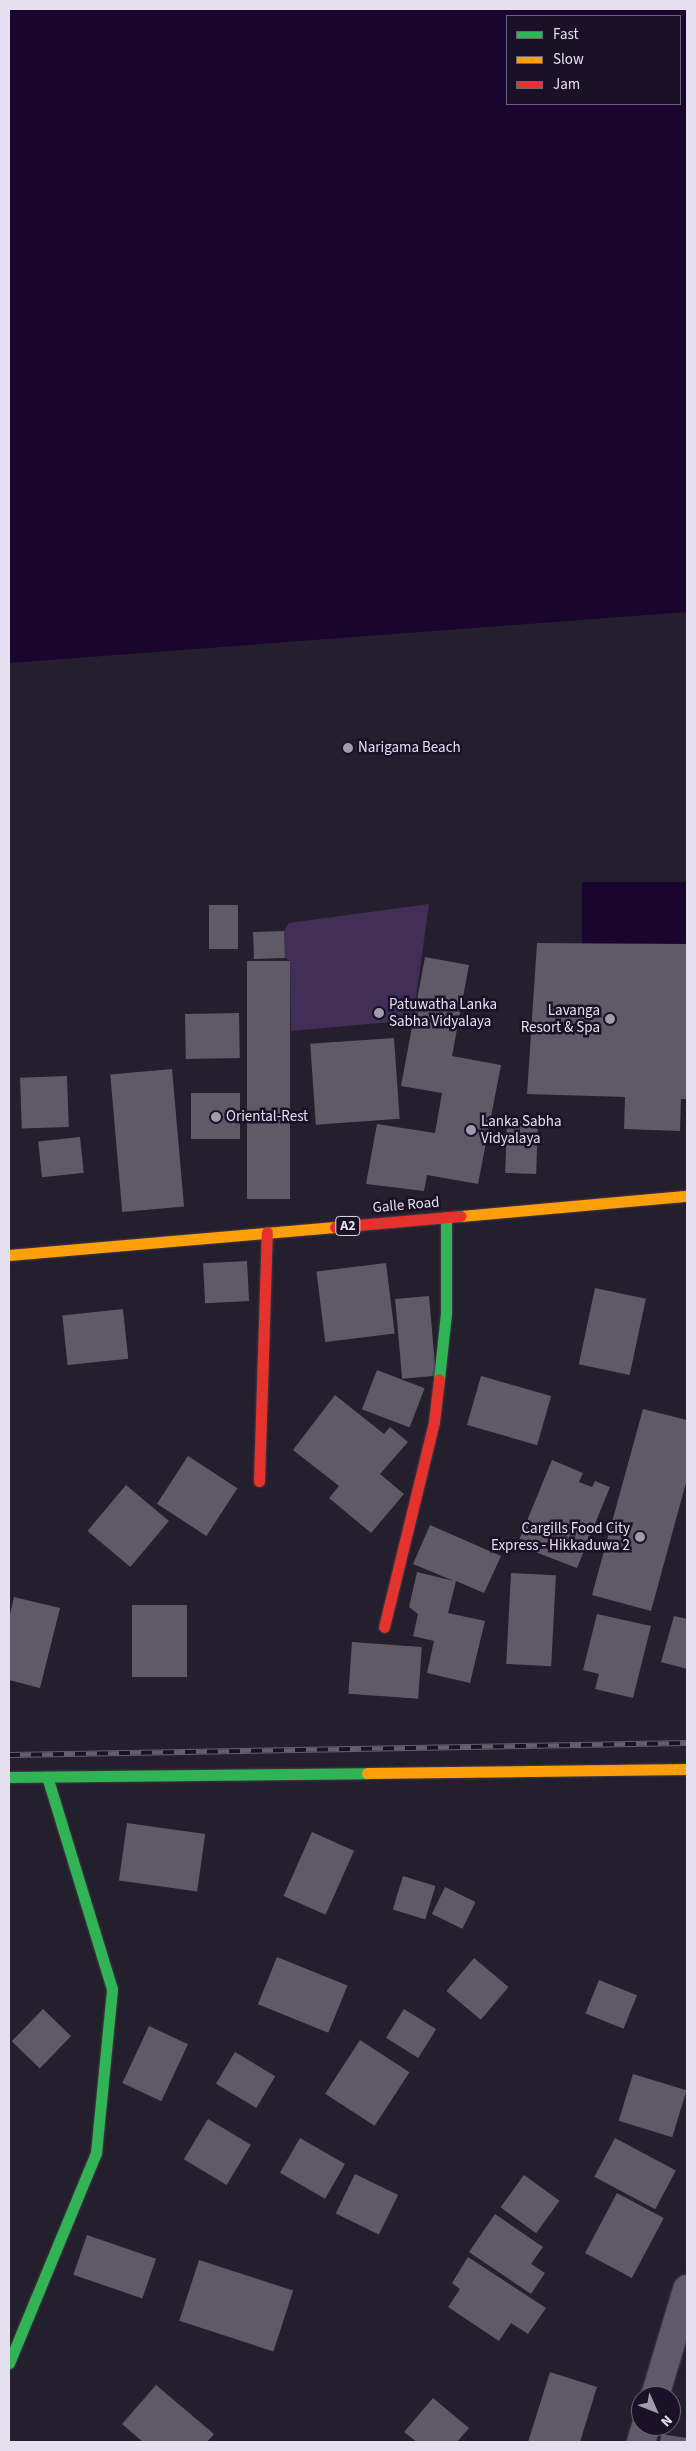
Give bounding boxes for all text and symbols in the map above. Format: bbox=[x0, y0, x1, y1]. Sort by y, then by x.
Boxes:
legend bbox=[506, 15, 681, 105]
text: Fast bbox=[553, 24, 579, 45]
text: Slow bbox=[553, 49, 584, 70]
text: Jam bbox=[553, 74, 580, 95]
place label: Narigama Beach bbox=[358, 739, 461, 757]
marker: Narigama Beach bbox=[342, 742, 354, 754]
place label: Patuwatha Lanka Sabha Vidyalaya bbox=[389, 995, 497, 1030]
place label: Lavanga Resort & Spa bbox=[521, 1001, 600, 1036]
marker: Patuwatha Lanka Sabha Vidyalaya bbox=[373, 1007, 385, 1019]
marker: Lavanga Resort & Spa bbox=[604, 1013, 616, 1025]
place label: Oriental-Rest bbox=[226, 1108, 308, 1126]
marker: Oriental-Rest bbox=[210, 1111, 222, 1123]
place label: Lanka Sabha Vidyalaya bbox=[481, 1112, 561, 1147]
marker: Lanka Sabha Vidyalaya bbox=[465, 1124, 477, 1136]
street label: Galle Road bbox=[372, 1193, 440, 1217]
road number: A2 bbox=[334, 1214, 362, 1238]
place label: Cargills Food City Express - Hikkaduwa 2 bbox=[491, 1519, 630, 1554]
marker: Cargills Food City Express - Hikkaduwa 2 bbox=[634, 1531, 646, 1543]
north arrow bbox=[631, 2386, 681, 2436]
text: N bbox=[656, 2410, 676, 2431]

